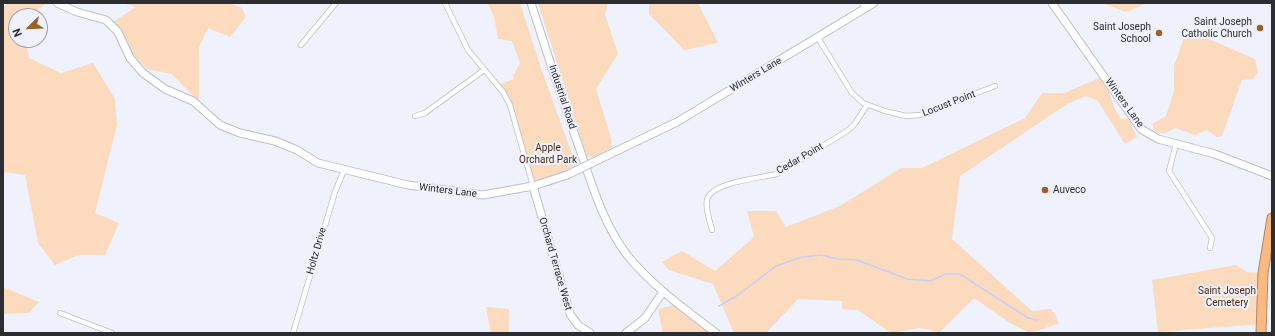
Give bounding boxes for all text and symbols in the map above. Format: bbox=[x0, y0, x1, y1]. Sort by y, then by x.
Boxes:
north arrow bbox=[8, 8, 48, 48]
place label: Saint Joseph Catholic Church bbox=[1181, 16, 1252, 40]
place label: Saint Joseph School bbox=[1093, 21, 1151, 44]
marker: Saint Joseph Catholic Church bbox=[1255, 23, 1265, 33]
text: N bbox=[10, 26, 25, 39]
marker: Saint Joseph School bbox=[1154, 28, 1164, 38]
street label: Winters Lane bbox=[728, 55, 784, 95]
street label: Industrial Road bbox=[546, 63, 578, 131]
street label: Winters Lane bbox=[1102, 76, 1146, 130]
street label: Locust Point bbox=[921, 88, 977, 120]
street label: Cedar Point bbox=[775, 141, 825, 177]
park label: Apple Orchard Park bbox=[519, 142, 577, 166]
street label: Winters Lane bbox=[418, 182, 478, 200]
place label: Auveco bbox=[1053, 184, 1086, 196]
marker: Auveco bbox=[1040, 185, 1050, 195]
street label: Orchard Terrace West bbox=[536, 216, 574, 312]
street label: Holtz Drive bbox=[305, 226, 329, 276]
park label: Saint Joseph Cemetery bbox=[1198, 285, 1256, 308]

